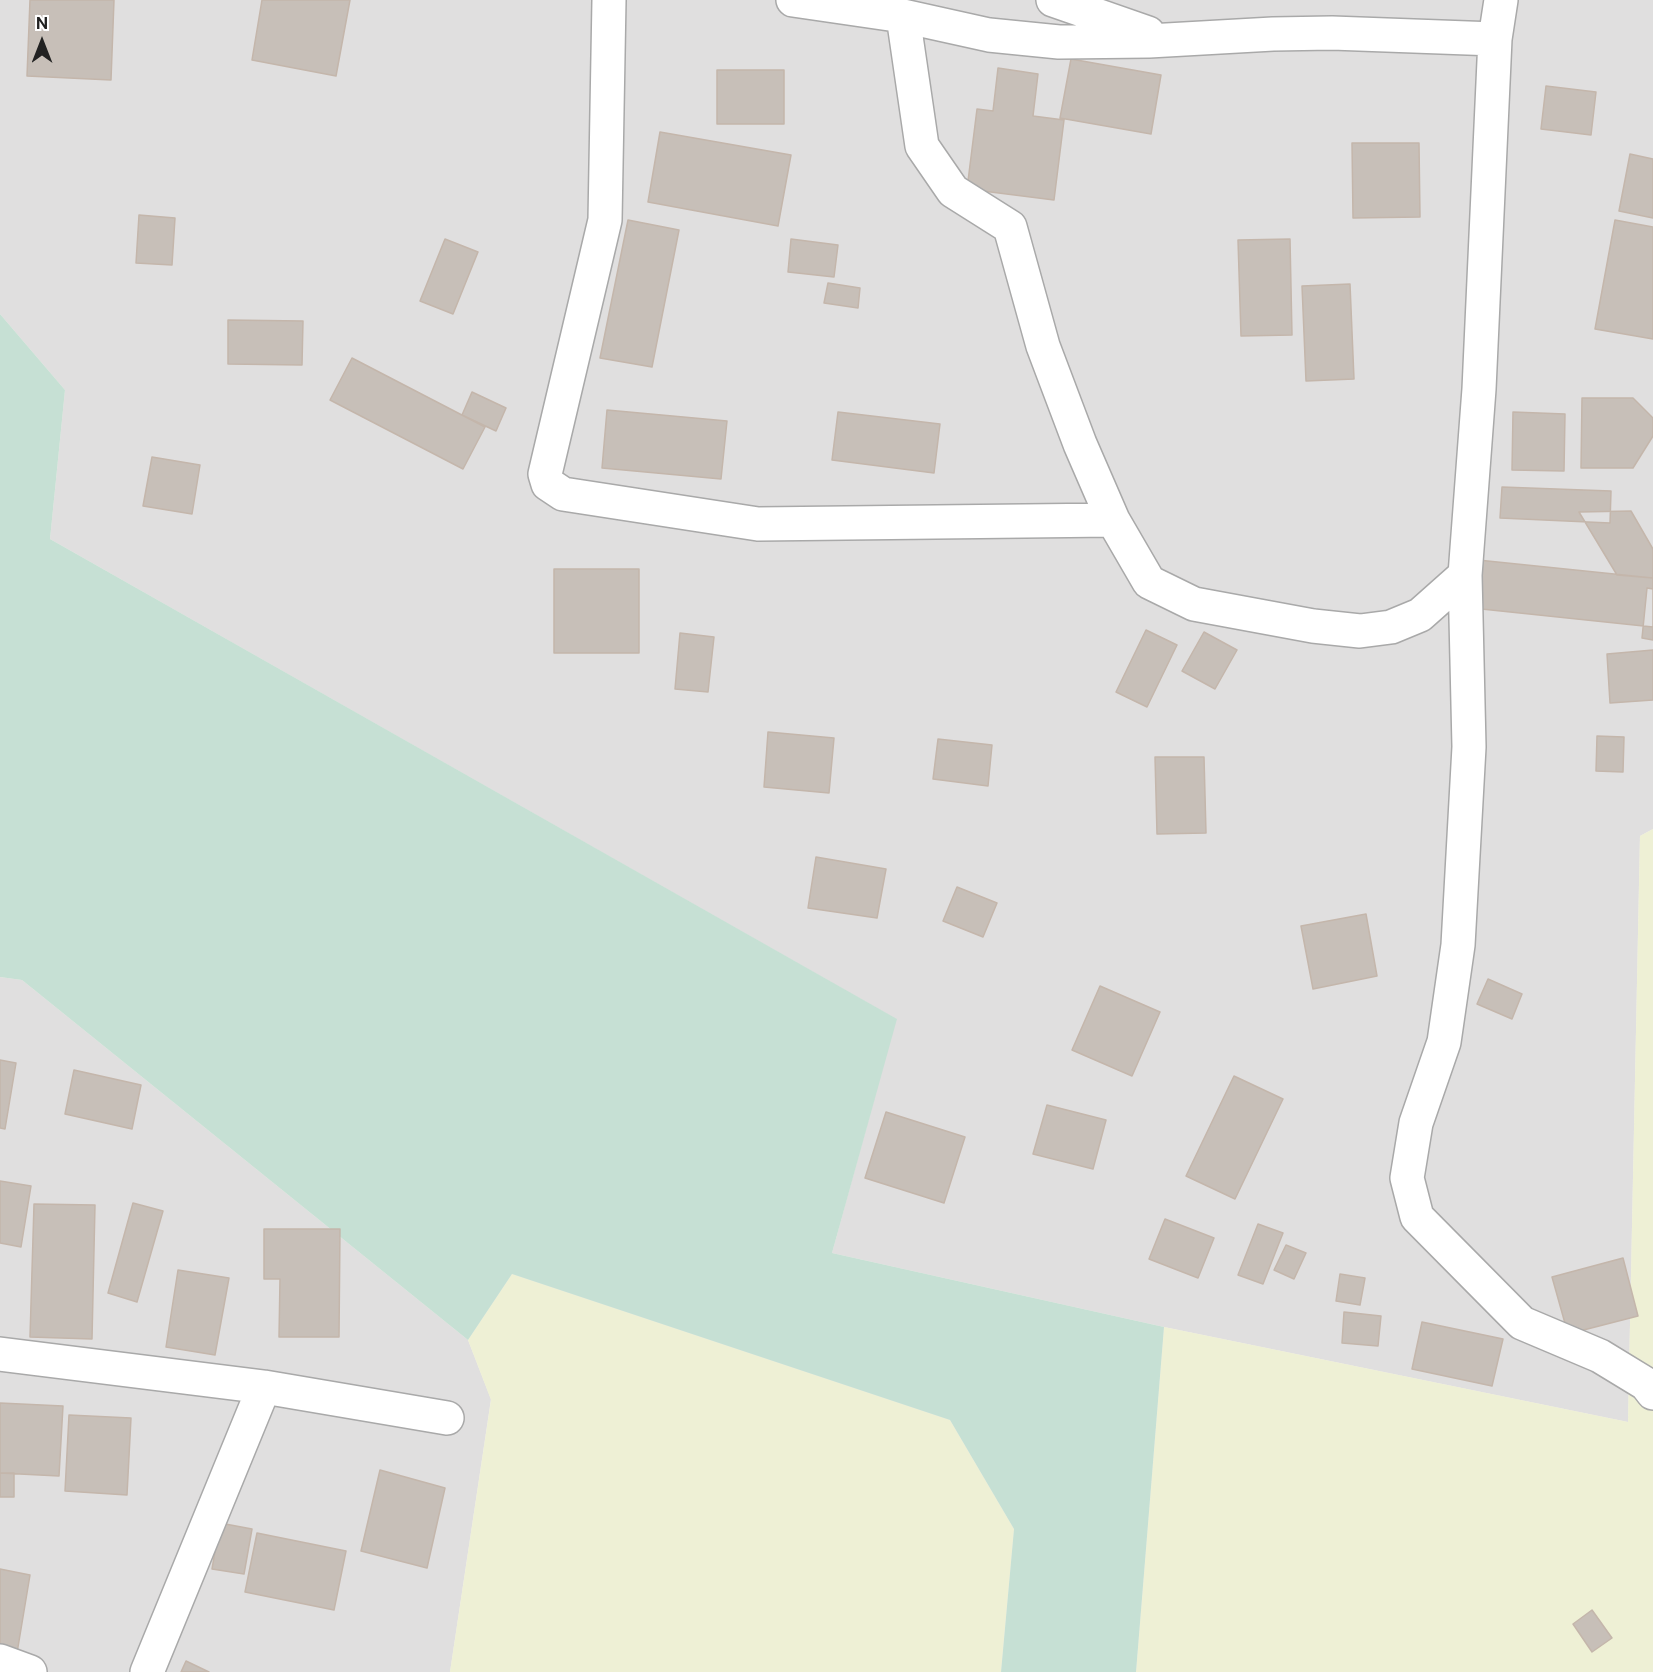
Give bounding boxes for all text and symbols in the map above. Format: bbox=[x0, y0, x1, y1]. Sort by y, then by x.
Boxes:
north arrow bbox=[12, 12, 72, 72]
text: N bbox=[36, 14, 48, 33]

